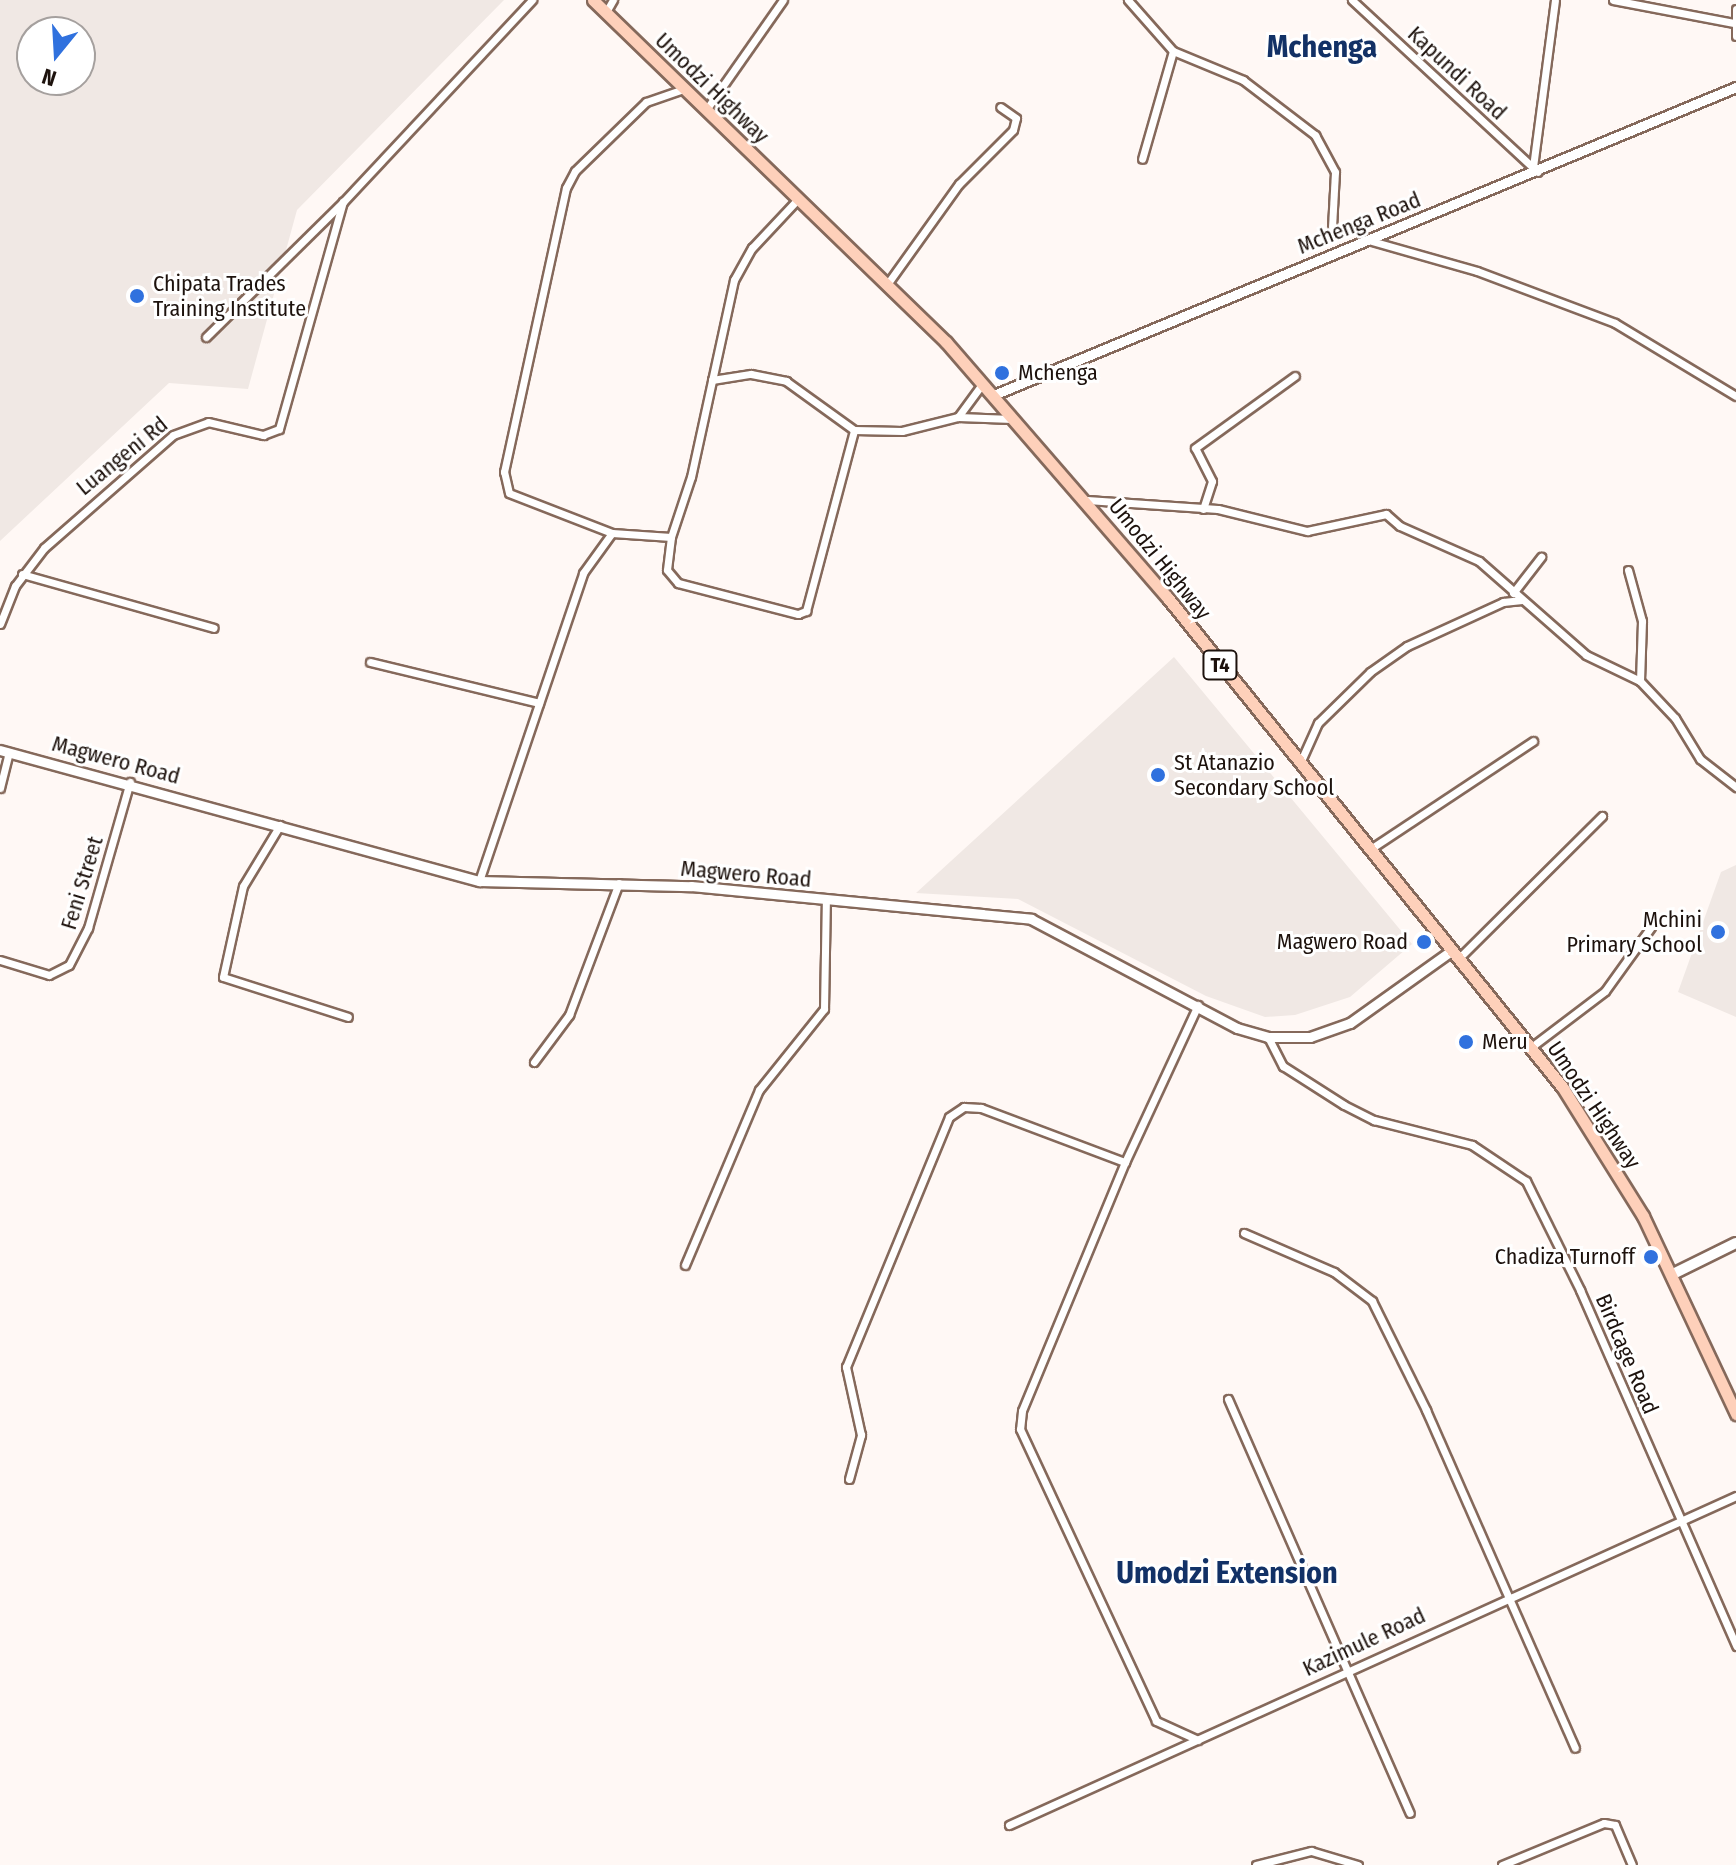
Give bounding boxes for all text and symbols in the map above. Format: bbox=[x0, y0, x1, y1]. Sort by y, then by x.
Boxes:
north arrow bbox=[16, 16, 96, 96]
street label: Kapundi Road bbox=[1402, 21, 1512, 125]
street label: Umodzi Highway bbox=[650, 27, 774, 149]
district label: Mchenga bbox=[1267, 29, 1377, 65]
text: N bbox=[39, 63, 59, 92]
street label: Mchenga Road bbox=[1294, 186, 1424, 260]
place label: Chipata Trades Training Institute bbox=[153, 270, 306, 322]
marker: Chipata Trades Training Institute bbox=[128, 287, 146, 305]
place label: Mchenga bbox=[1018, 360, 1098, 386]
marker: Mchenga bbox=[993, 364, 1011, 382]
street label: Luangeni Rd bbox=[71, 411, 173, 501]
street label: Umodzi Highway bbox=[1103, 493, 1217, 625]
road number: T4 bbox=[1202, 649, 1238, 681]
street label: Magwero Road bbox=[49, 730, 183, 790]
place label: St Atanazio Secondary School bbox=[1174, 749, 1334, 800]
marker: St Atanazio Secondary School bbox=[1149, 766, 1167, 784]
street label: Feni Street bbox=[55, 833, 109, 933]
street label: Magwero Road bbox=[679, 855, 813, 893]
place label: Mchini Primary School bbox=[1566, 906, 1702, 958]
marker: Mchini Primary School bbox=[1709, 923, 1727, 941]
place label: Magwero Road bbox=[1277, 929, 1408, 955]
marker: Magwero Road bbox=[1415, 933, 1433, 951]
place label: Meru bbox=[1482, 1029, 1528, 1055]
marker: Meru bbox=[1457, 1033, 1475, 1051]
street label: Umodzi Highway bbox=[1542, 1036, 1646, 1174]
place label: Chadiza Turnoff bbox=[1495, 1244, 1635, 1270]
marker: Chadiza Turnoff bbox=[1642, 1248, 1660, 1266]
street label: Birdcage Road bbox=[1590, 1290, 1664, 1418]
district label: Umodzi Extension bbox=[1116, 1555, 1338, 1591]
street label: Kazimule Road bbox=[1298, 1602, 1430, 1682]

